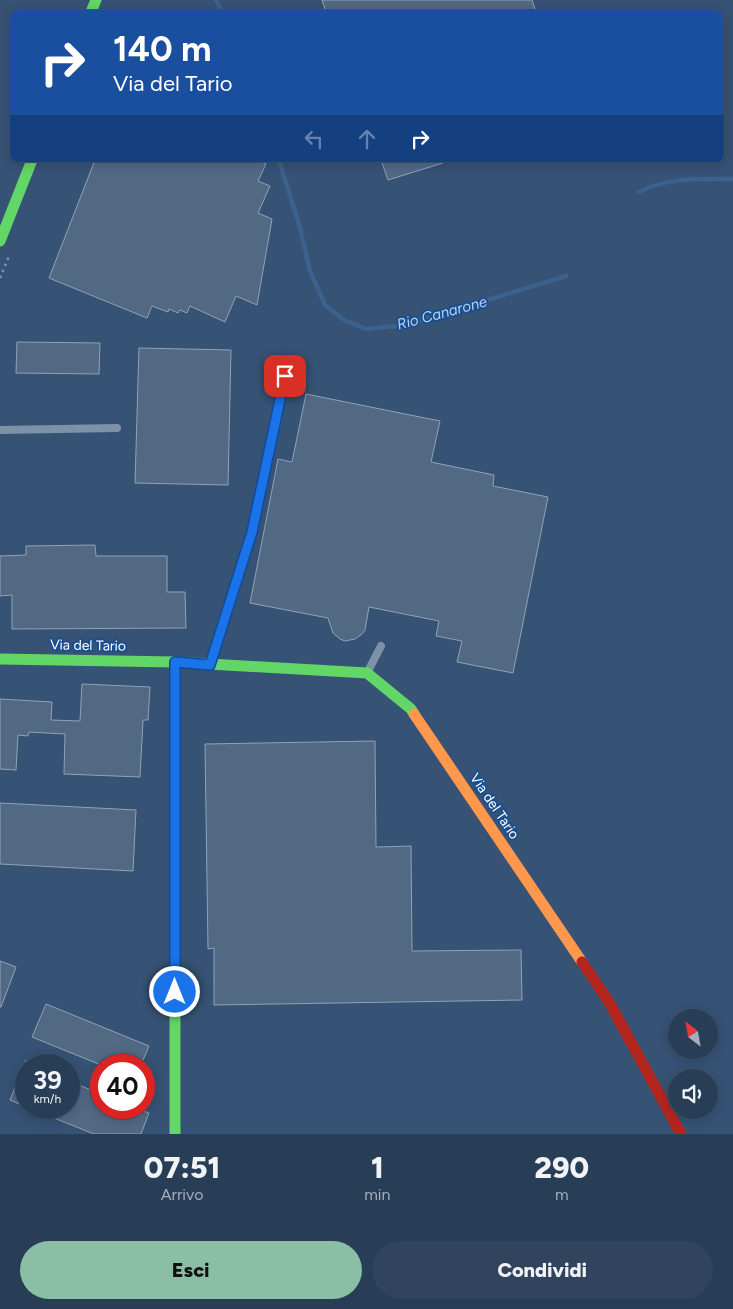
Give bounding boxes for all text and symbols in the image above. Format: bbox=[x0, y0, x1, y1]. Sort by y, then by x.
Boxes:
text: 140 m bbox=[113, 28, 211, 70]
icon: right bbox=[30, 30, 95, 95]
text: Via del Tario bbox=[113, 70, 233, 97]
icon: left bbox=[300, 125, 328, 153]
icon: ahead bbox=[353, 125, 381, 153]
icon: right bbox=[406, 125, 434, 153]
water label: Rio Canarone bbox=[395, 292, 489, 334]
pin bbox=[264, 355, 306, 397]
icon: arrive bbox=[271, 362, 299, 390]
street label: Via del Tario bbox=[50, 636, 126, 655]
street label: Via del Tario bbox=[466, 770, 523, 843]
position arrow bbox=[148, 965, 200, 1017]
north arrow bbox=[668, 1009, 718, 1059]
map controls bbox=[668, 1009, 718, 1119]
speed limit sign: 40 bbox=[90, 1054, 155, 1119]
text: 39 bbox=[33, 1065, 62, 1095]
button: sound bbox=[668, 1069, 718, 1119]
text: km/h bbox=[34, 1092, 61, 1106]
text: 07:51 bbox=[144, 1149, 220, 1186]
text: 1 bbox=[371, 1149, 384, 1186]
text: 290 bbox=[534, 1149, 589, 1186]
text: Arrivo bbox=[161, 1185, 204, 1204]
text: min bbox=[364, 1185, 390, 1204]
text: m bbox=[555, 1185, 569, 1204]
button: Esci bbox=[20, 1241, 362, 1299]
button: Condividi bbox=[372, 1241, 713, 1299]

